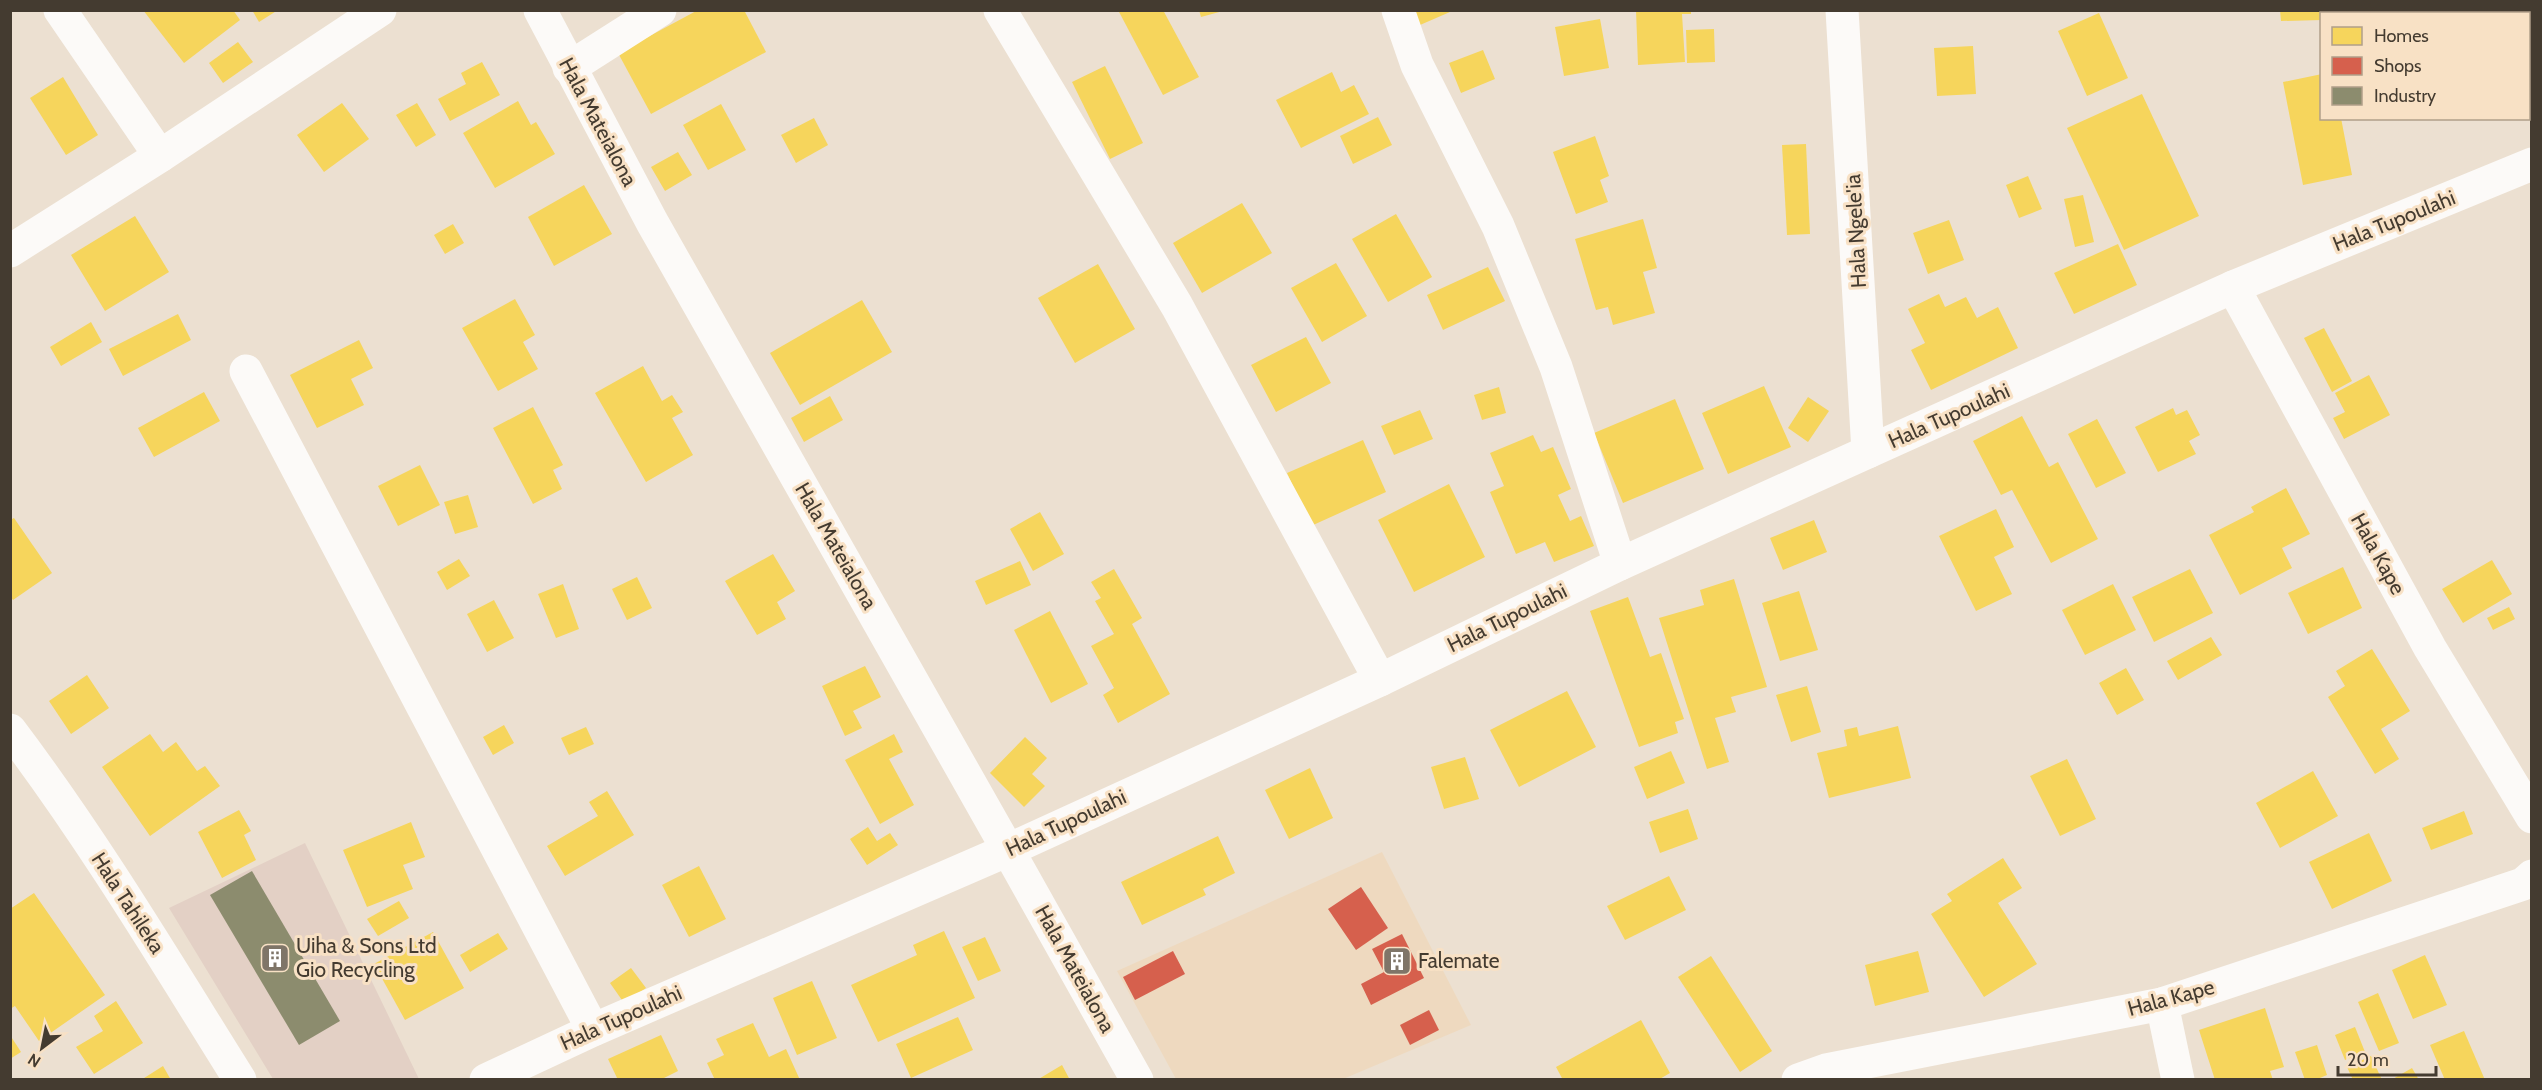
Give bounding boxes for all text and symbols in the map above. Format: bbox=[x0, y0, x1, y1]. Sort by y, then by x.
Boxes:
legend bbox=[2320, 12, 2530, 120]
text: Homes bbox=[2374, 25, 2429, 47]
street label: Hala Mateialona bbox=[554, 53, 643, 190]
text: Shops bbox=[2374, 55, 2422, 77]
text: Industry bbox=[2374, 85, 2436, 107]
street label: Hala Ngele'ia bbox=[1840, 173, 1871, 289]
street label: Hala Tupoulahi bbox=[2329, 185, 2459, 256]
street label: Hala Tupoulahi bbox=[1884, 378, 2013, 453]
street label: Hala Mateialona bbox=[790, 478, 883, 613]
street label: Hala Kape bbox=[2346, 509, 2411, 599]
street label: Hala Tupoulahi bbox=[1443, 578, 1571, 657]
street label: Hala Tupoulahi bbox=[1002, 784, 1130, 861]
street label: Hala Tahileka bbox=[87, 848, 170, 958]
street label: Hala Mateialona bbox=[1030, 901, 1121, 1037]
place label: Uiha & Sons Ltd Gio Recycling bbox=[296, 933, 437, 982]
building icon: Uiha & Sons Ltd Gio Recycling bbox=[259, 942, 291, 974]
building icon: Falemate bbox=[1381, 945, 1413, 977]
place label: Falemate bbox=[1418, 948, 1500, 973]
street label: Hala Kape bbox=[2125, 974, 2217, 1021]
street label: Hala Tupoulahi bbox=[556, 980, 685, 1055]
north arrow bbox=[12, 1018, 72, 1078]
scale bar bbox=[2338, 1039, 2436, 1077]
text: N bbox=[24, 1049, 44, 1071]
text: 20 m bbox=[2347, 1049, 2389, 1071]

